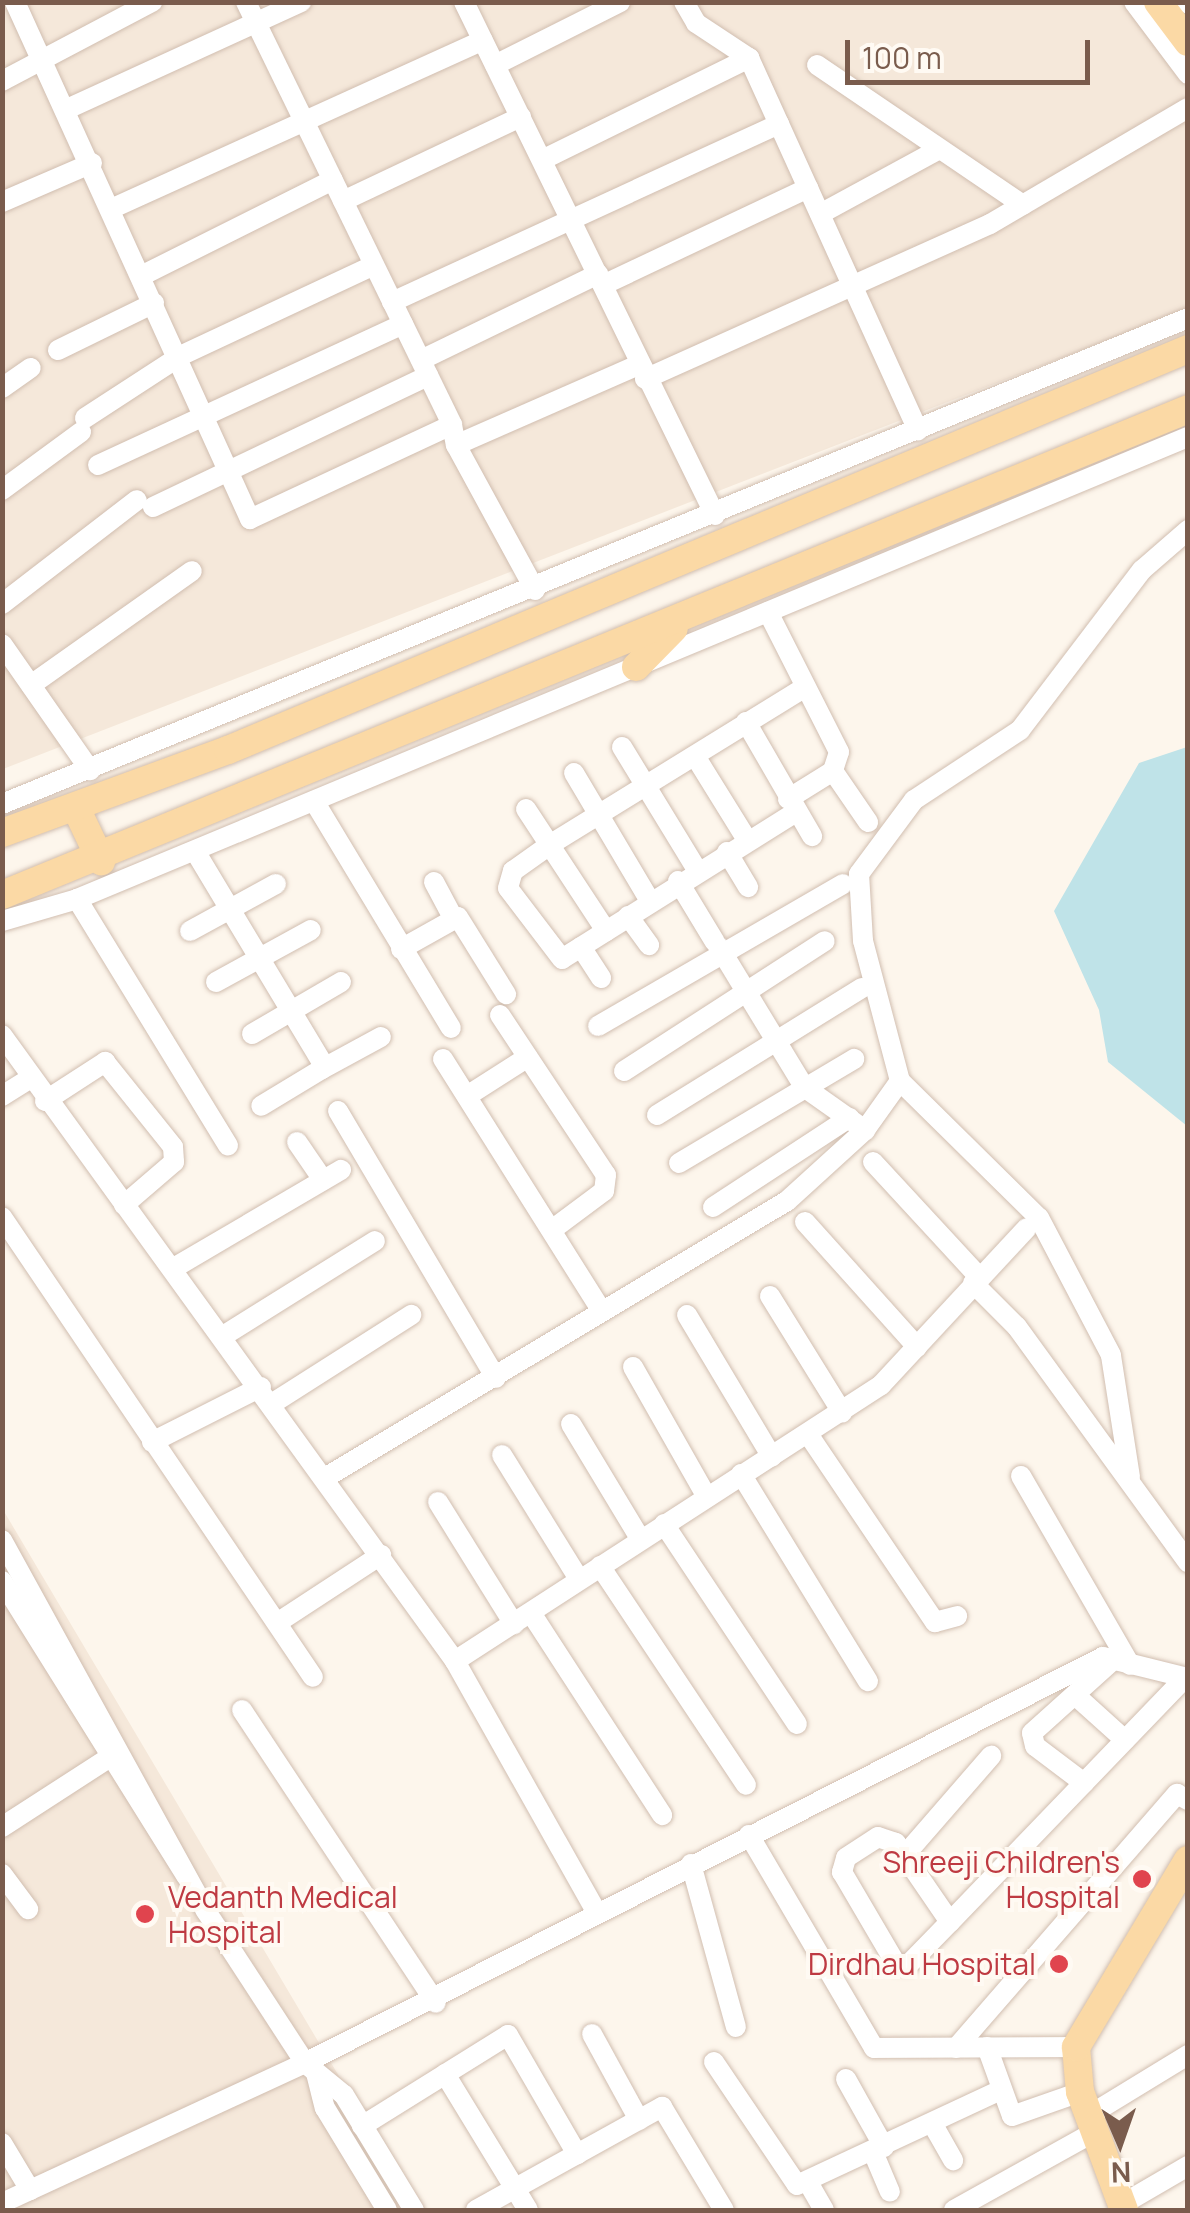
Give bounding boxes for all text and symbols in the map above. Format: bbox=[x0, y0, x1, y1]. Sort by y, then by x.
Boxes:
scale bar bbox=[850, 20, 1095, 82]
text: 100 m bbox=[862, 37, 942, 78]
place label: Shreeji Children's Hospital bbox=[883, 1844, 1120, 1914]
marker: Shreeji Children's Hospital bbox=[1129, 1866, 1155, 1892]
place label: Vedanth Medical Hospital bbox=[168, 1879, 398, 1950]
marker: Vedanth Medical Hospital bbox=[132, 1901, 158, 1927]
place label: Dirdhau Hospital bbox=[808, 1946, 1036, 1982]
marker: Dirdhau Hospital bbox=[1046, 1951, 1072, 1977]
north arrow bbox=[1070, 2093, 1170, 2193]
text: N bbox=[1110, 2154, 1132, 2192]

